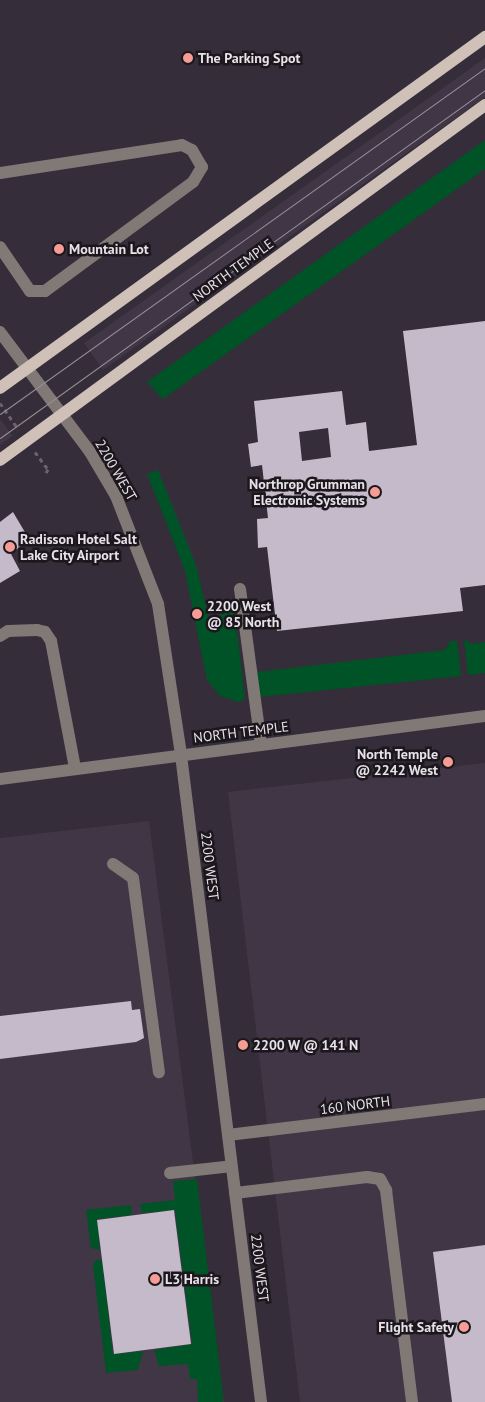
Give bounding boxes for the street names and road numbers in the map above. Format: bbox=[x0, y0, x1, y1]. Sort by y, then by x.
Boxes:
street label: NORTH TEMPLE bbox=[189, 235, 277, 305]
street label: 2200 WEST bbox=[92, 436, 140, 504]
street label: NORTH TEMPLE bbox=[192, 718, 290, 746]
street label: 2200 WEST bbox=[197, 831, 223, 901]
street label: 160 NORTH bbox=[319, 1092, 391, 1118]
street label: 2200 WEST bbox=[247, 1233, 273, 1303]

